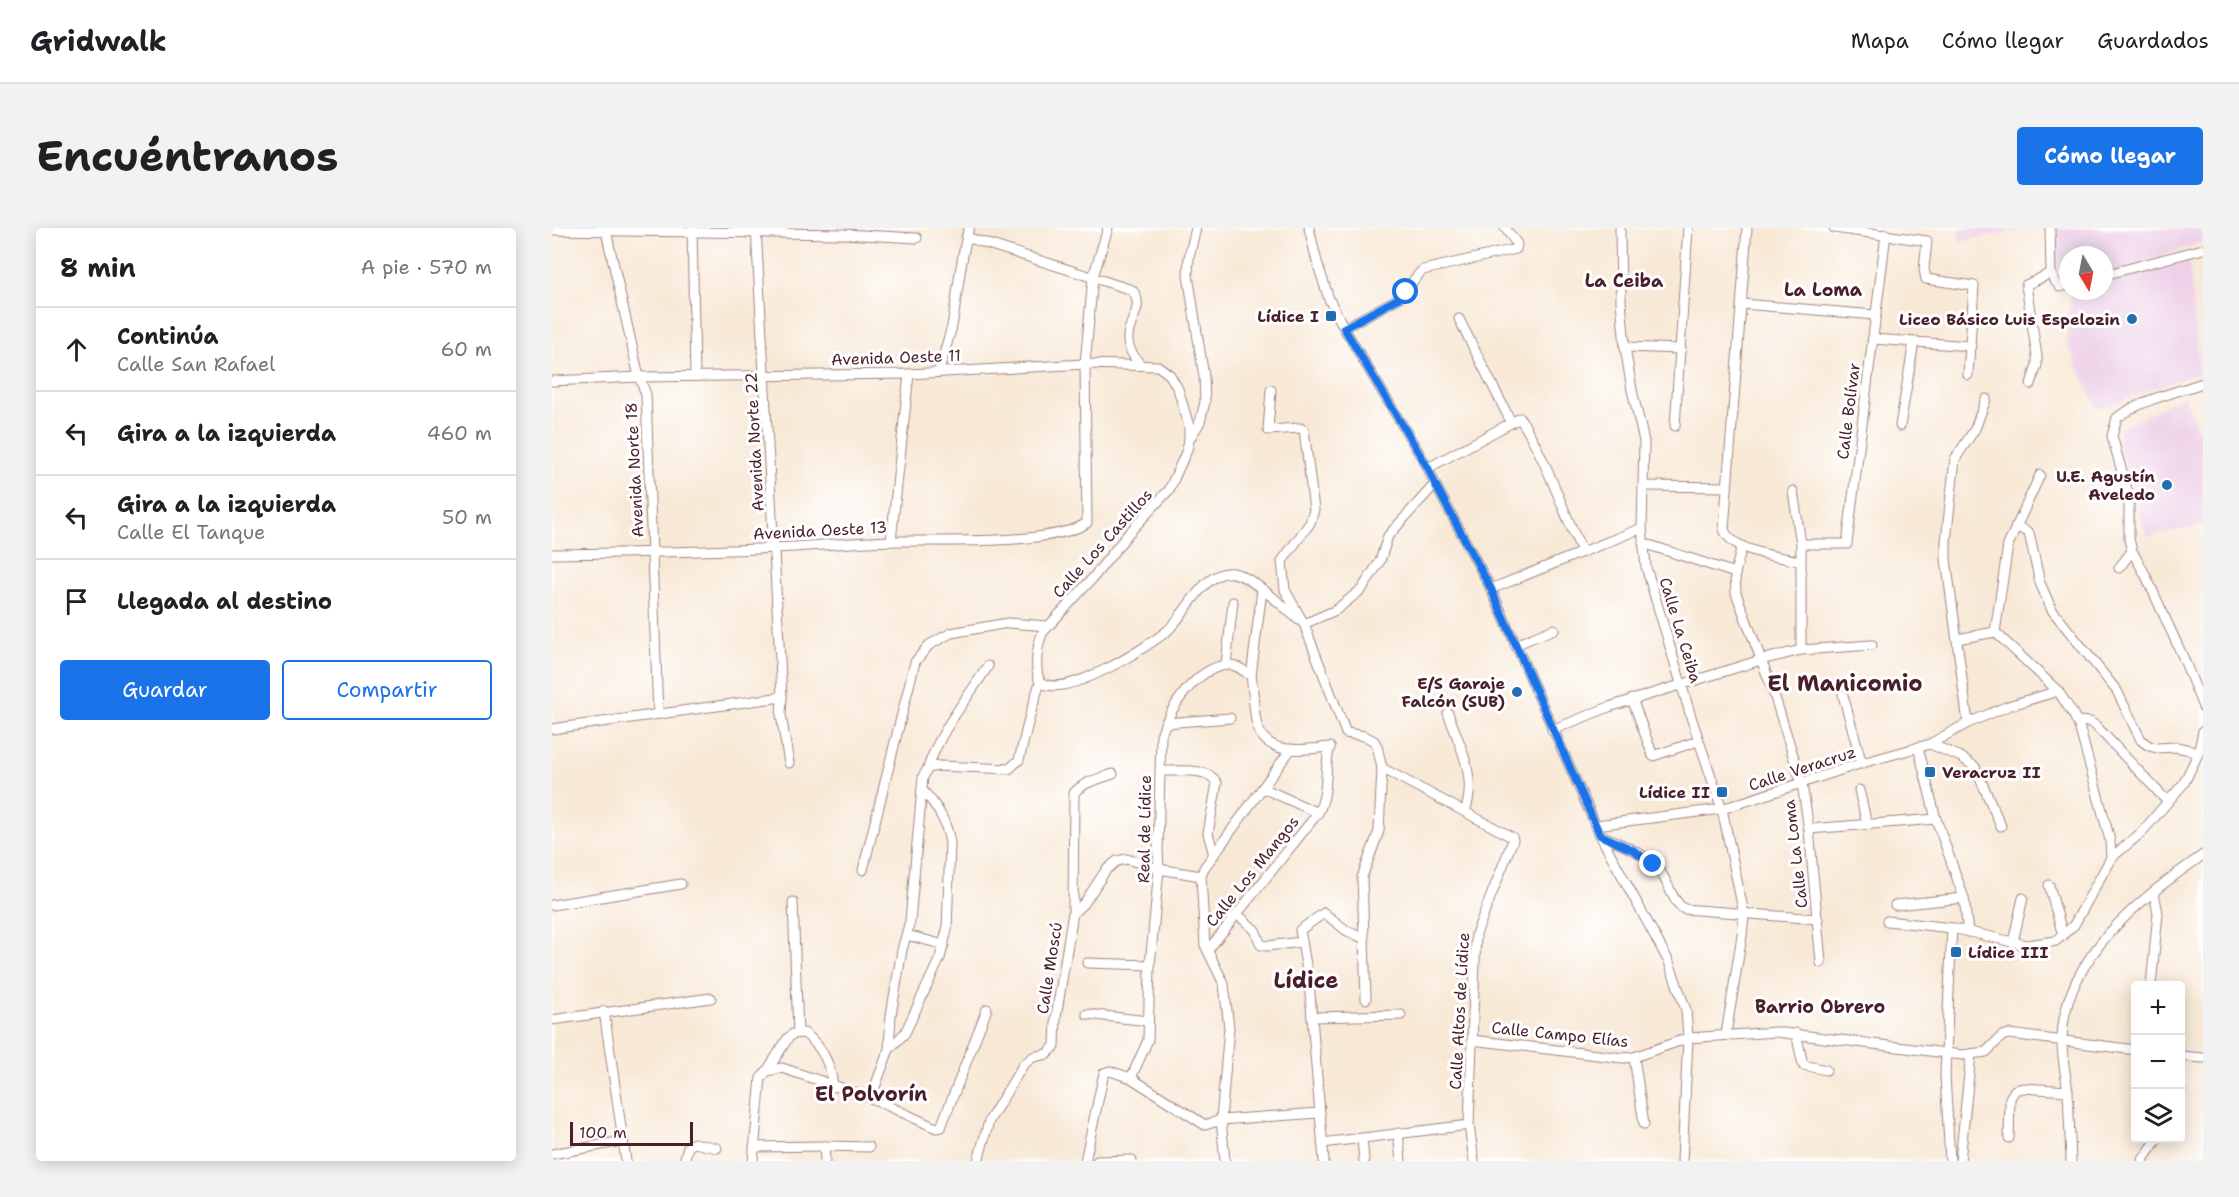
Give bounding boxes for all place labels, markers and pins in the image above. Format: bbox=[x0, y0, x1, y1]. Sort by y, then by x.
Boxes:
place label: Lídice I bbox=[1257, 306, 1319, 327]
marker: Lídice I bbox=[1324, 309, 1338, 323]
place label: Liceo Básico Luis Espelozin bbox=[1899, 309, 2120, 330]
marker: Liceo Básico Luis Espelozin bbox=[2125, 312, 2139, 326]
place label: U.E. Agustín Aveledo bbox=[2056, 466, 2155, 505]
marker: U.E. Agustín Aveledo bbox=[2160, 478, 2174, 492]
place label: E/S Garaje Falcón (SUB) bbox=[1402, 673, 1505, 712]
marker: E/S Garaje Falcón (SUB) bbox=[1510, 685, 1524, 699]
place label: Veracruz II bbox=[1942, 762, 2041, 783]
marker: Veracruz II bbox=[1923, 765, 1937, 779]
place label: Lídice II bbox=[1639, 782, 1710, 803]
marker: Lídice II bbox=[1715, 785, 1729, 799]
place label: Lídice III bbox=[1968, 942, 2049, 963]
marker: Lídice III bbox=[1949, 945, 1963, 959]

